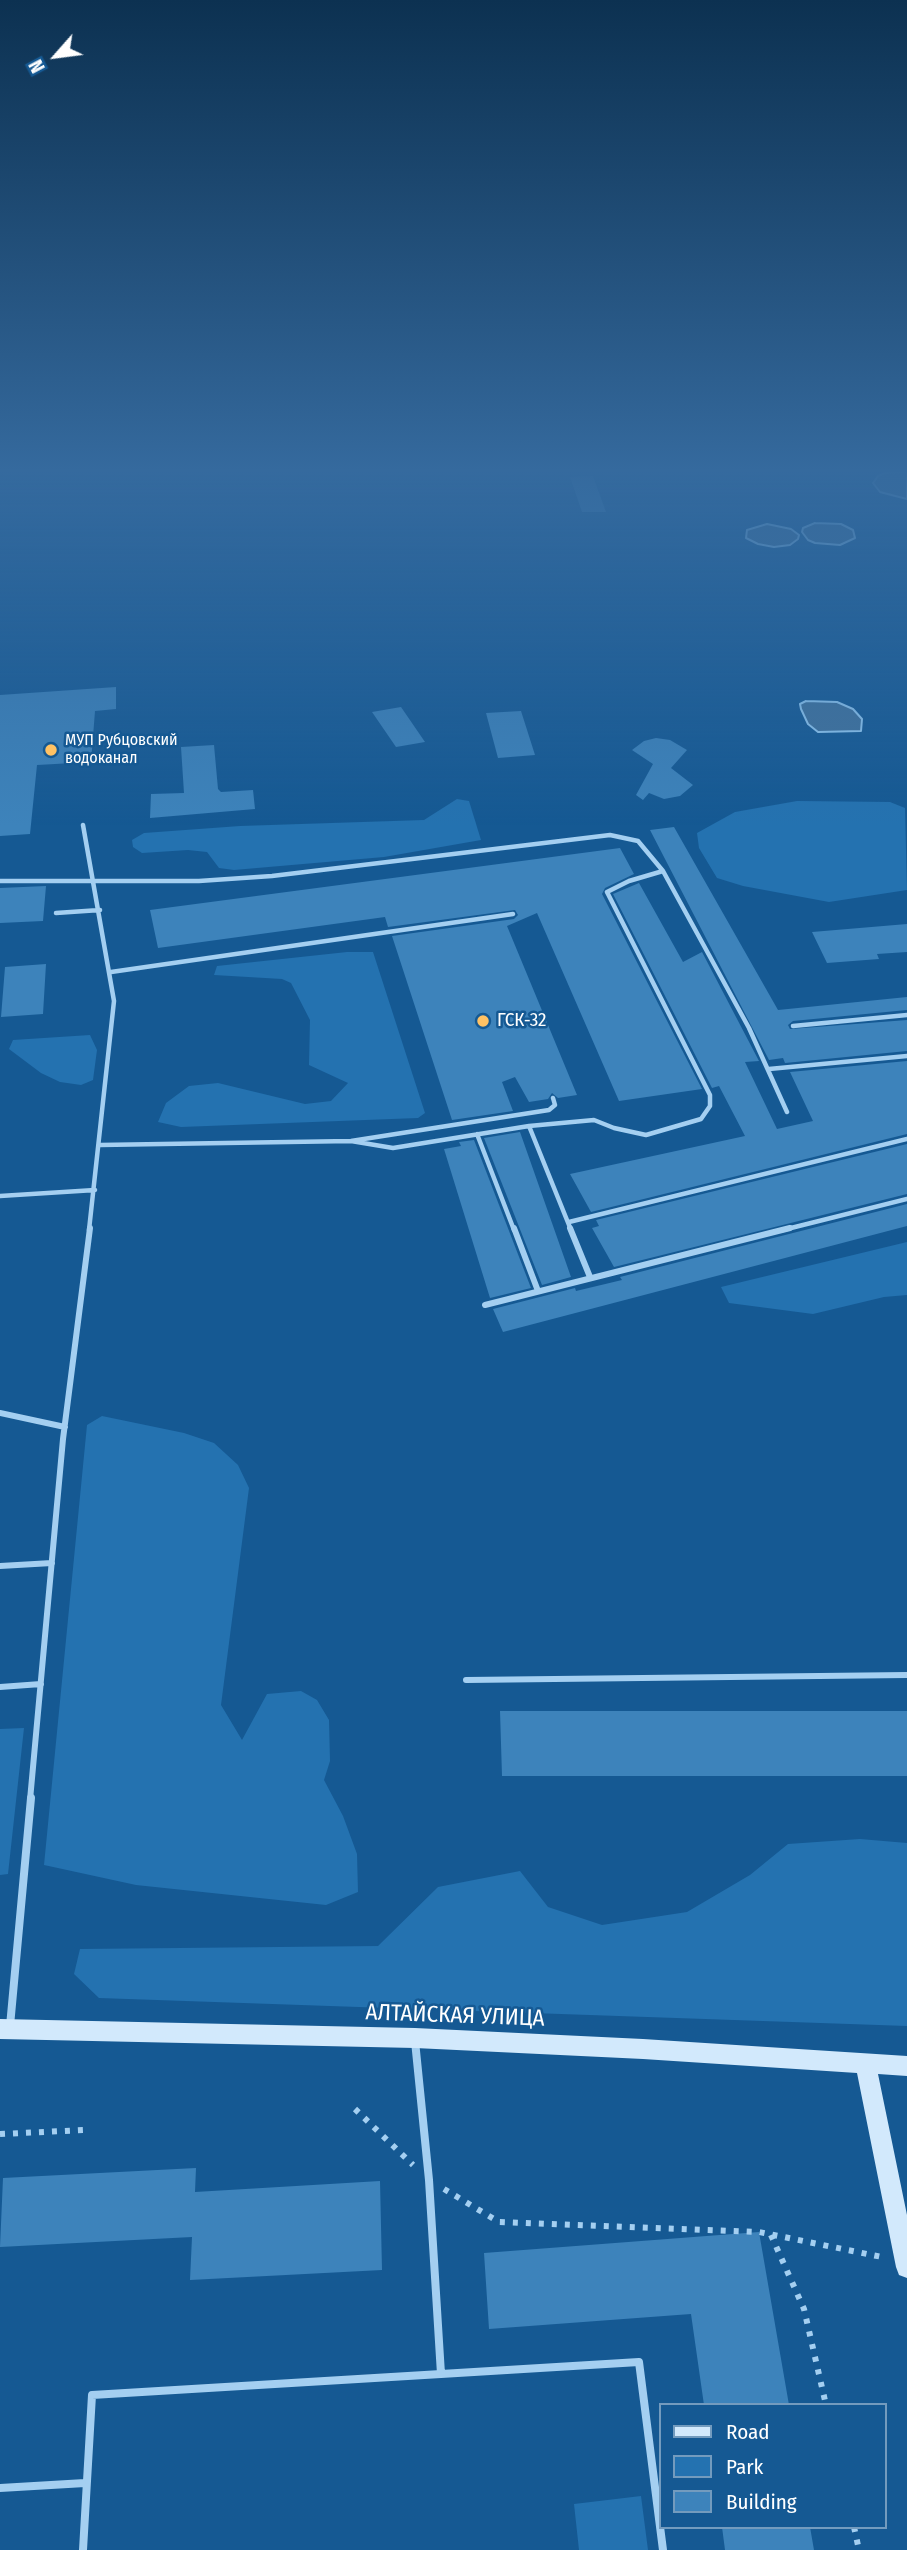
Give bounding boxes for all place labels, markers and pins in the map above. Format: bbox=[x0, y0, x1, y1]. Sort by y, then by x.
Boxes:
place label: МУП Рубцовский водоканал bbox=[65, 731, 178, 769]
marker: МУП Рубцовский водоканал bbox=[43, 742, 59, 758]
place label: ГСК-32 bbox=[497, 1010, 546, 1032]
marker: ГСК-32 bbox=[475, 1013, 491, 1029]

